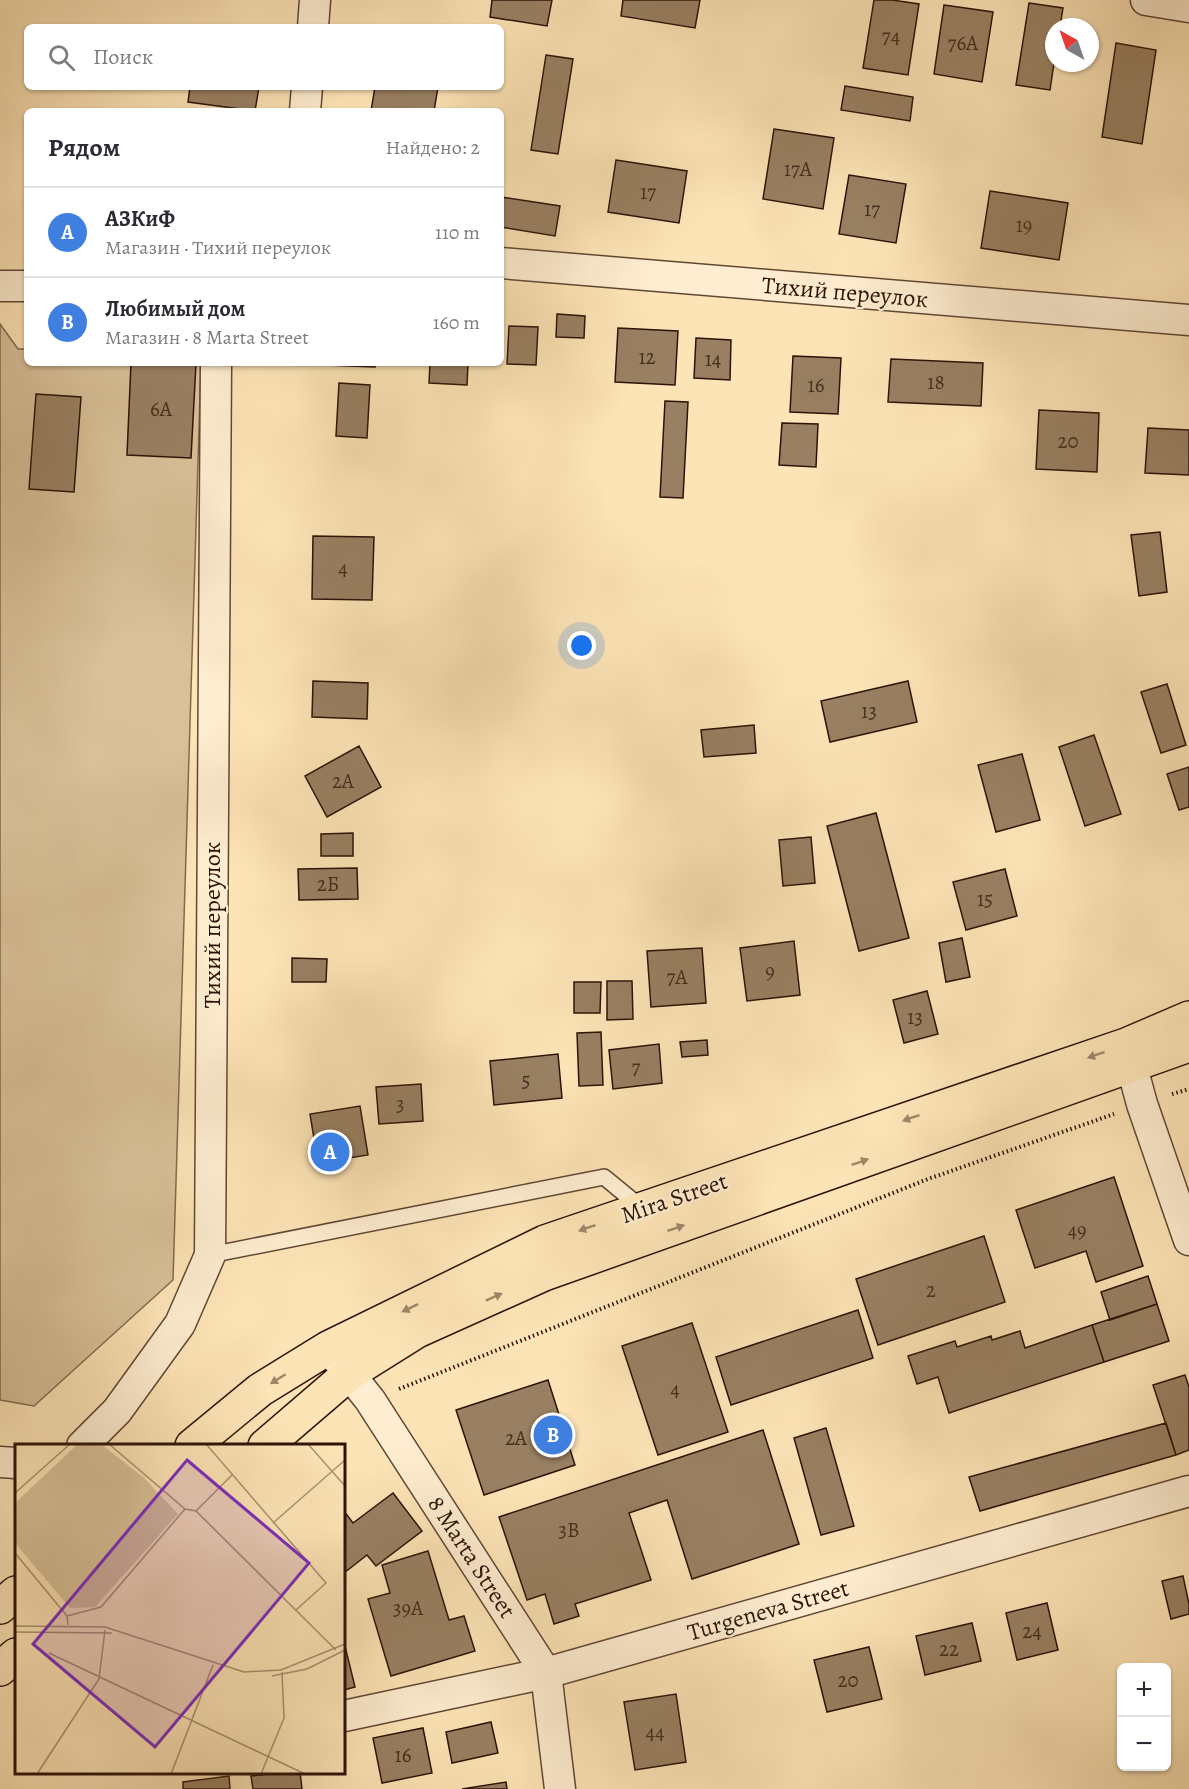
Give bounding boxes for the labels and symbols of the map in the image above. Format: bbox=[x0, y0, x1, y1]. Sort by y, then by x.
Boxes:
north arrow bbox=[1045, 18, 1099, 72]
house number: 74 bbox=[882, 22, 900, 50]
house number: 76А bbox=[948, 29, 979, 57]
house number: 17А bbox=[784, 155, 813, 183]
house number: 17 bbox=[640, 178, 656, 206]
house number: 17 bbox=[864, 195, 880, 223]
house number: 19 bbox=[1016, 211, 1032, 239]
street label: Тихий переулок bbox=[761, 269, 929, 315]
house number: 12 bbox=[638, 343, 656, 371]
house number: 14 bbox=[705, 345, 721, 373]
house number: 18 bbox=[927, 368, 945, 396]
house number: 16 bbox=[808, 371, 825, 399]
house number: 6А bbox=[150, 395, 173, 423]
house number: 20 bbox=[1057, 427, 1079, 455]
house number: 4 bbox=[338, 554, 348, 582]
your location bbox=[567, 631, 596, 660]
house number: 13 bbox=[861, 697, 877, 725]
house number: 2А bbox=[332, 767, 355, 795]
street label: Тихий переулок bbox=[196, 842, 228, 1008]
house number: 2Б bbox=[317, 870, 339, 898]
house number: 15 bbox=[977, 885, 993, 913]
house number: 9 bbox=[765, 957, 775, 985]
house number: 7А bbox=[666, 963, 688, 991]
house number: 13 bbox=[907, 1003, 923, 1031]
one-way arrow bbox=[1087, 1051, 1105, 1061]
house number: 7 bbox=[632, 1053, 641, 1081]
house number: 5 bbox=[521, 1066, 531, 1094]
house number: 3 bbox=[396, 1090, 404, 1118]
one-way arrow bbox=[902, 1114, 920, 1123]
pin: A bbox=[310, 1130, 350, 1174]
one-way arrow bbox=[851, 1157, 869, 1167]
street label: Mira Street bbox=[616, 1165, 732, 1231]
house number: 49 bbox=[1067, 1216, 1087, 1244]
one-way arrow bbox=[667, 1222, 685, 1232]
one-way arrow bbox=[578, 1223, 596, 1233]
house number: 2 bbox=[926, 1276, 936, 1304]
one-way arrow bbox=[485, 1292, 502, 1301]
one-way arrow bbox=[401, 1303, 418, 1312]
one-way arrow bbox=[270, 1373, 286, 1384]
house number: 4 bbox=[670, 1375, 680, 1403]
pin: B bbox=[534, 1412, 572, 1458]
house number: 2А bbox=[505, 1424, 528, 1452]
inset map bbox=[15, 1444, 345, 1774]
street label: 8 Marta Street bbox=[421, 1490, 524, 1624]
house number: 3В bbox=[558, 1516, 580, 1544]
street label: Turgeneva Street bbox=[684, 1572, 853, 1648]
house number: 39А bbox=[393, 1594, 424, 1622]
house number: 24 bbox=[1022, 1617, 1042, 1645]
house number: 22 bbox=[939, 1635, 959, 1663]
house number: 20 bbox=[837, 1666, 859, 1694]
house number: 44 bbox=[645, 1718, 665, 1746]
house number: 16 bbox=[395, 1741, 412, 1769]

